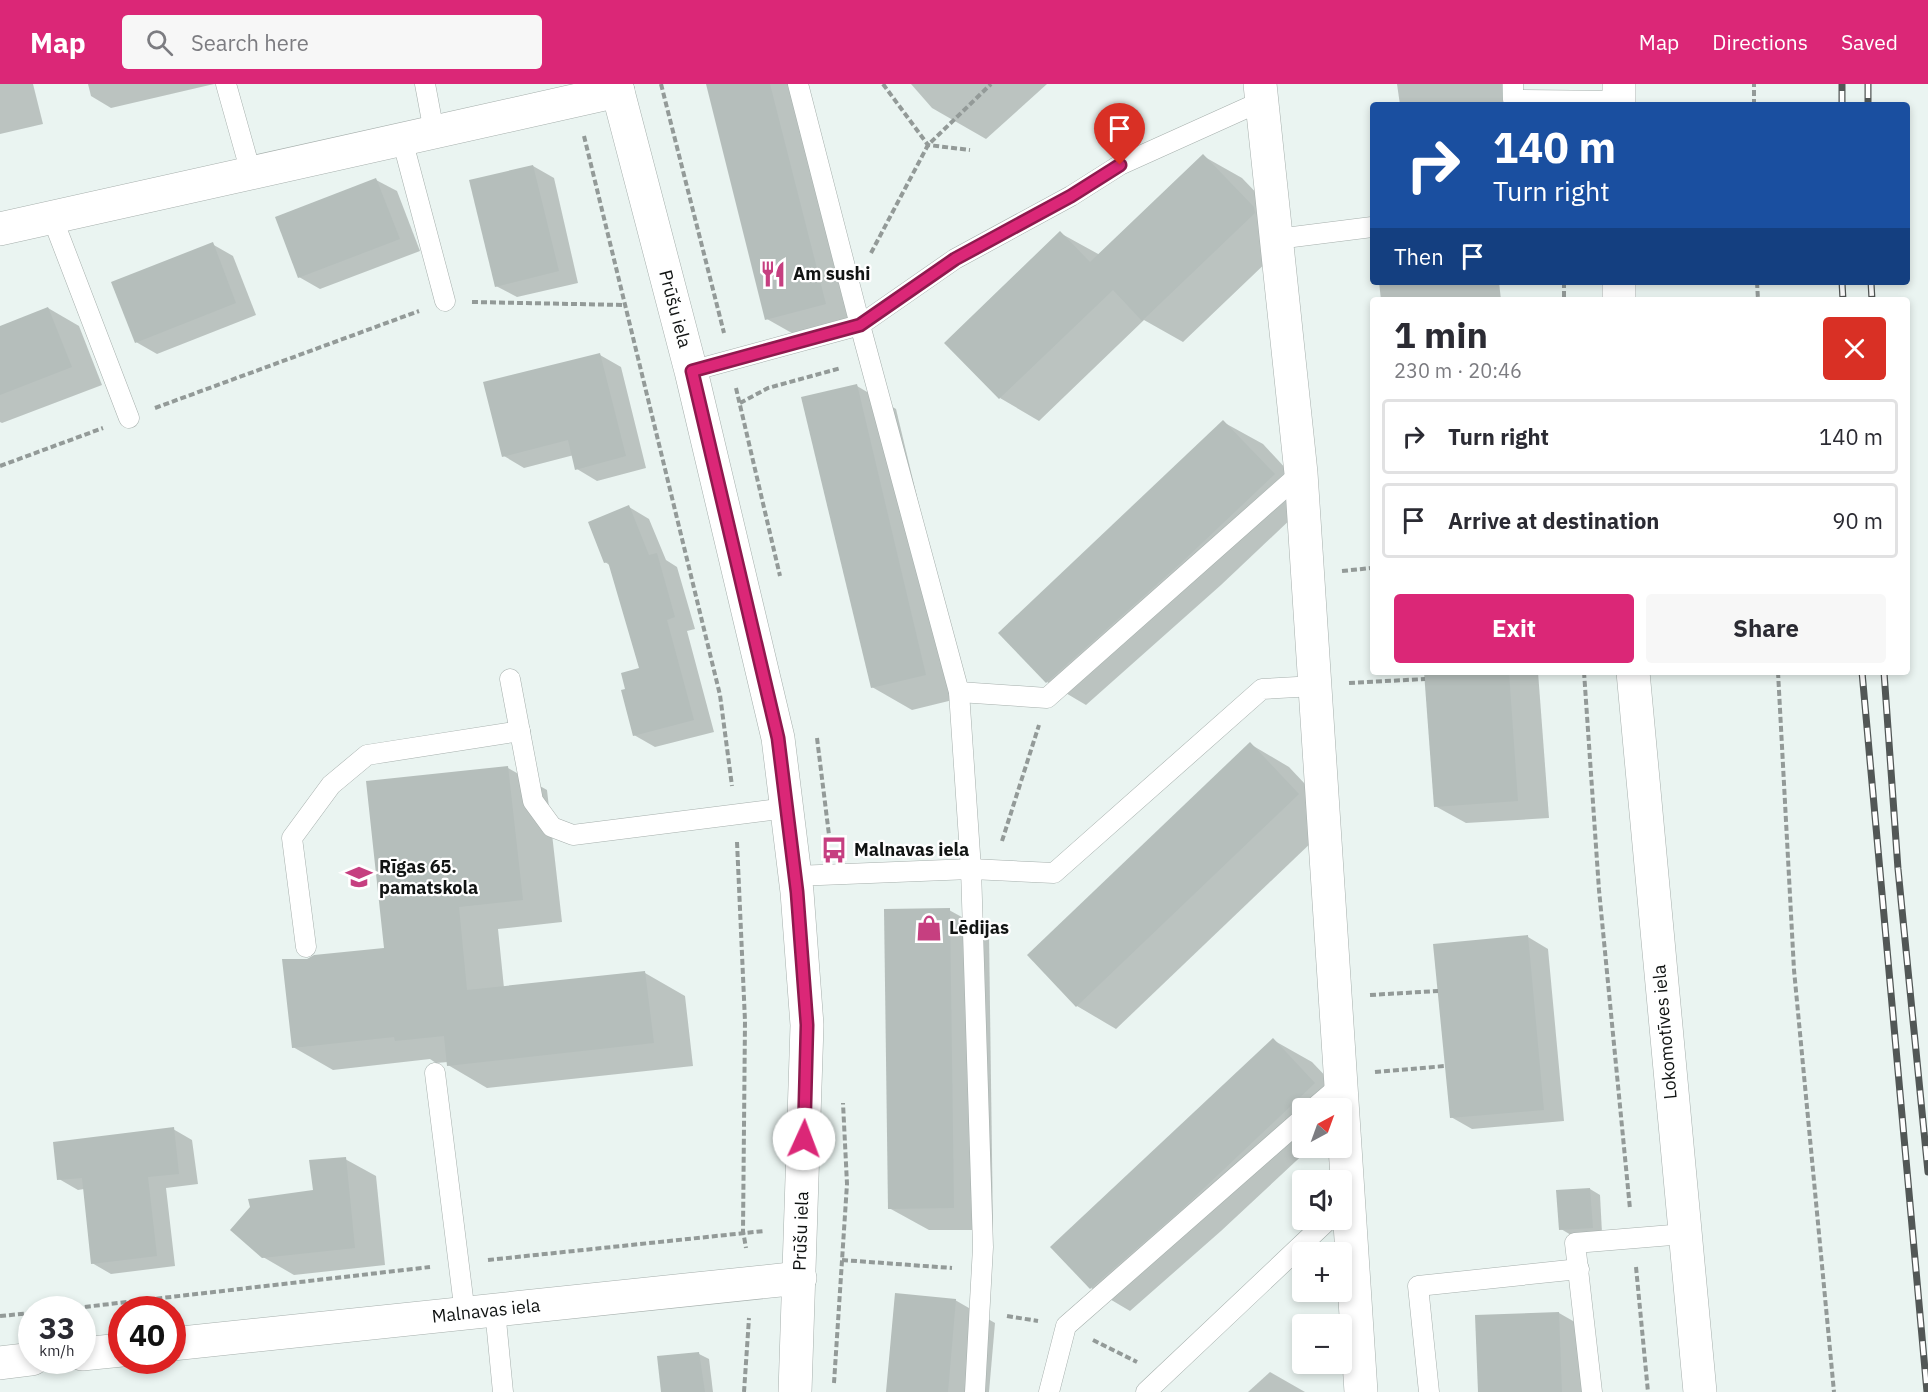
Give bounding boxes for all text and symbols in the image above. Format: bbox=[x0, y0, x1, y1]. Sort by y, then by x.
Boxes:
search box bbox=[122, 15, 542, 69]
text: Map bbox=[30, 24, 86, 61]
icon: search bbox=[143, 26, 176, 59]
text: Search here bbox=[191, 28, 309, 57]
text: Map bbox=[1639, 28, 1679, 56]
text: Directions bbox=[1712, 28, 1808, 56]
text: Saved bbox=[1841, 28, 1898, 56]
pin bbox=[1094, 103, 1145, 165]
icon: arrive bbox=[1103, 112, 1136, 145]
text: 140 m bbox=[1493, 120, 1616, 175]
icon: right bbox=[1394, 126, 1472, 204]
text: Turn right bbox=[1493, 173, 1610, 208]
icon: arrive bbox=[1456, 240, 1489, 273]
text: Then bbox=[1394, 242, 1444, 271]
restaurant icon: Am sushi bbox=[758, 259, 788, 289]
place label: Am sushi bbox=[793, 262, 870, 285]
street label: Prūšu iela bbox=[654, 267, 697, 351]
text: 1 min bbox=[1394, 311, 1488, 358]
button: close bbox=[1823, 317, 1886, 380]
text: 230 m · 20:46 bbox=[1394, 357, 1522, 384]
icon: right bbox=[1397, 420, 1430, 453]
text: Turn right bbox=[1448, 422, 1549, 451]
text: 140 m bbox=[1819, 422, 1883, 451]
icon: arrive bbox=[1397, 504, 1430, 537]
text: Arrive at destination bbox=[1448, 506, 1659, 535]
text: 90 m bbox=[1832, 506, 1883, 535]
button: Exit bbox=[1394, 594, 1634, 663]
button: Share bbox=[1646, 594, 1886, 663]
bus stop icon: Malnavas iela bbox=[819, 835, 849, 865]
place label: Malnavas iela bbox=[854, 838, 969, 861]
place label: Rīgas 65. pamatskola bbox=[379, 855, 478, 899]
school or university icon: Rīgas 65. pamatskola bbox=[344, 862, 374, 892]
shop icon: Lēdijas bbox=[914, 913, 944, 943]
place label: Lēdijas bbox=[949, 916, 1009, 939]
street label: Lokomotīves iela bbox=[1647, 963, 1682, 1100]
north arrow bbox=[1292, 1098, 1352, 1158]
map controls bbox=[1292, 1098, 1352, 1374]
position arrow bbox=[772, 1107, 836, 1171]
button: sound bbox=[1292, 1170, 1352, 1230]
street label: Prūšu iela bbox=[788, 1190, 813, 1271]
button: + bbox=[1292, 1242, 1352, 1302]
street label: Malnavas iela bbox=[431, 1293, 542, 1328]
speed limit sign: 40 bbox=[108, 1296, 186, 1374]
text: 33 bbox=[39, 1308, 75, 1347]
button: − bbox=[1292, 1314, 1352, 1374]
text: km/h bbox=[39, 1341, 75, 1360]

